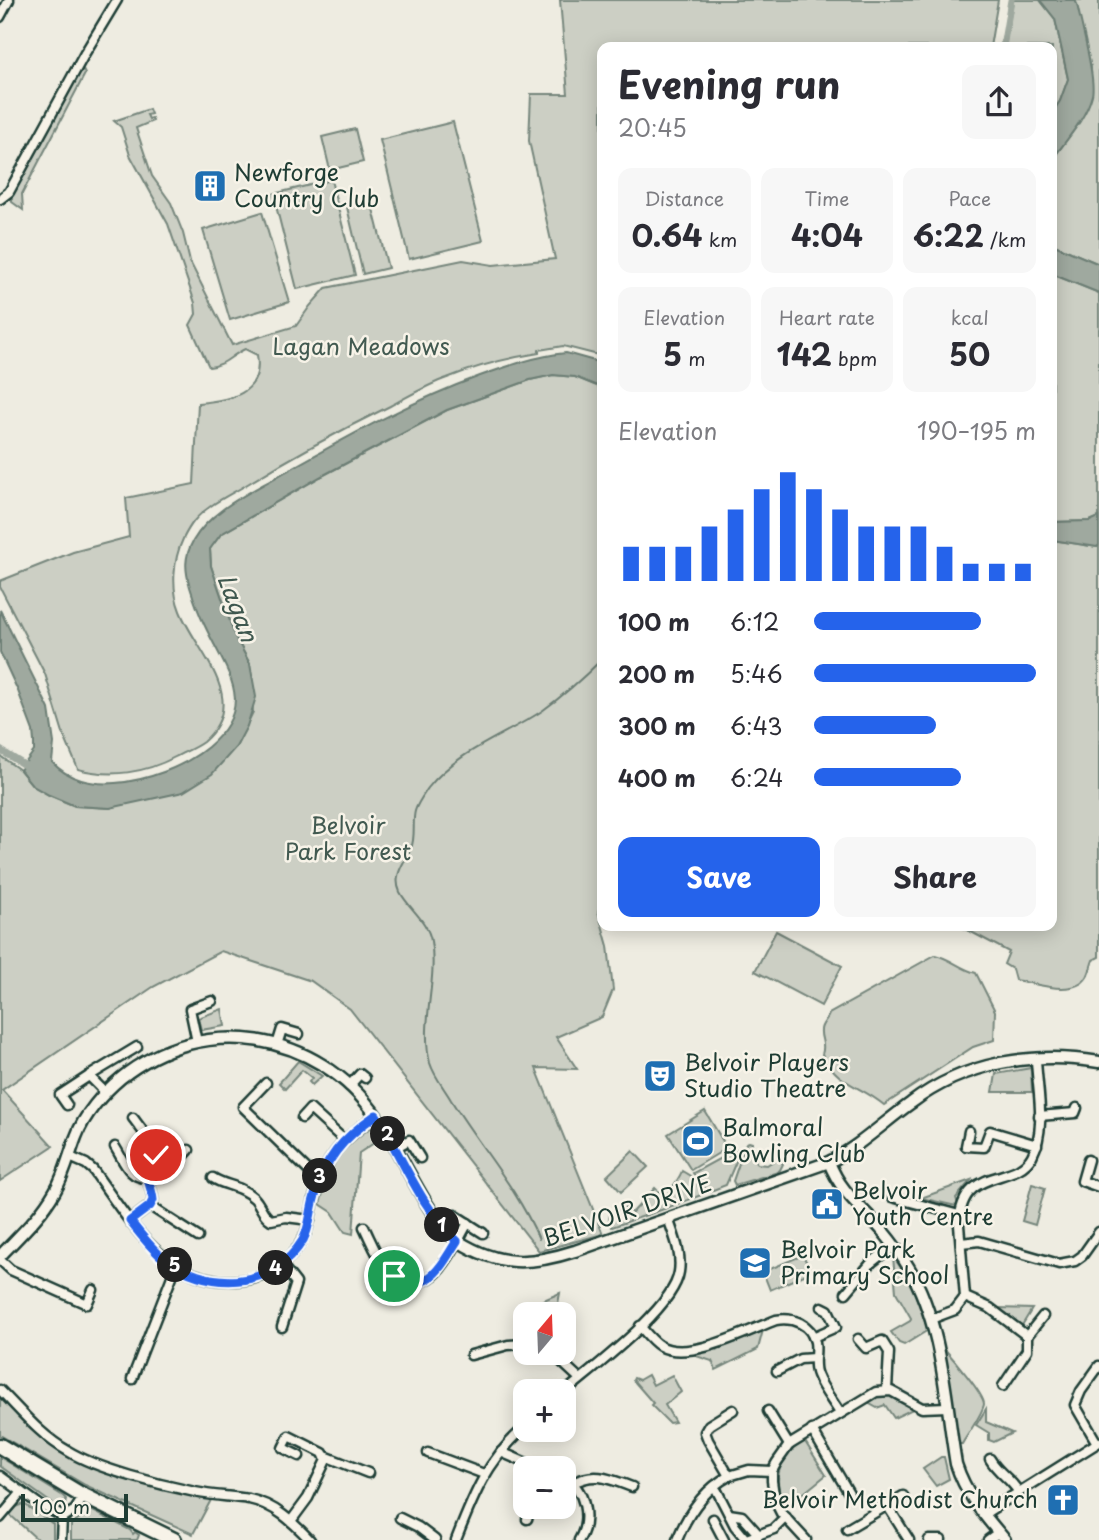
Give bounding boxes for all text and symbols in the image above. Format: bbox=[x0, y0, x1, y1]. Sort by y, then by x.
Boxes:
text: Evening run bbox=[618, 55, 840, 112]
button: share bbox=[962, 65, 1036, 139]
text: 20:45 bbox=[618, 110, 687, 145]
place label: Newforge Country Club bbox=[234, 154, 379, 215]
building icon: Newforge Country Club bbox=[191, 167, 229, 205]
text: Distance bbox=[644, 184, 724, 212]
text: Time bbox=[805, 184, 849, 212]
text: Pace bbox=[948, 184, 991, 212]
text: 0.64 bbox=[631, 212, 702, 257]
text: 4:04 bbox=[791, 212, 863, 257]
text: 6:22 bbox=[913, 212, 984, 257]
text: km bbox=[702, 225, 737, 253]
text: /km bbox=[984, 225, 1026, 253]
text: Elevation bbox=[643, 303, 725, 331]
text: Heart rate bbox=[779, 303, 875, 331]
text: kcal bbox=[951, 303, 989, 331]
park label: Lagan Meadows bbox=[272, 328, 450, 363]
text: 5 bbox=[663, 331, 682, 376]
text: 142 bbox=[777, 331, 832, 376]
text: 50 bbox=[949, 331, 990, 376]
text: m bbox=[682, 344, 706, 372]
text: bpm bbox=[832, 344, 877, 372]
text: Elevation bbox=[618, 413, 717, 448]
text: 190–195 m bbox=[917, 413, 1036, 448]
water label: Lagan bbox=[209, 568, 269, 648]
text: 100 m bbox=[618, 604, 690, 639]
text: 6:12 bbox=[730, 604, 779, 639]
text: 200 m bbox=[618, 656, 695, 691]
text: 5:46 bbox=[730, 656, 783, 691]
text: 300 m bbox=[618, 708, 696, 743]
text: 6:43 bbox=[730, 708, 783, 743]
text: 400 m bbox=[618, 760, 696, 795]
text: 6:24 bbox=[730, 760, 784, 795]
park label: Belvoir Park Forest bbox=[285, 807, 411, 868]
button: Save bbox=[618, 837, 820, 917]
button: Share bbox=[834, 837, 1036, 917]
place label: Belvoir Players Studio Theatre bbox=[684, 1044, 849, 1105]
theatre icon: Belvoir Players Studio Theatre bbox=[641, 1057, 679, 1095]
place label: Balmoral Bowling Club bbox=[722, 1109, 865, 1170]
pin: 2 bbox=[370, 1116, 406, 1152]
text: 2 bbox=[381, 1119, 394, 1147]
sports icon: Balmoral Bowling Club bbox=[679, 1122, 717, 1160]
pin bbox=[126, 1125, 186, 1185]
icon: check bbox=[137, 1136, 175, 1174]
pin: 3 bbox=[302, 1158, 338, 1194]
text: 3 bbox=[313, 1161, 326, 1189]
street label: BELVOIR DRIVE bbox=[537, 1164, 716, 1255]
place label: Belvoir Youth Centre bbox=[852, 1172, 993, 1233]
public building icon: Belvoir Youth Centre bbox=[808, 1185, 846, 1223]
pin: 1 bbox=[424, 1208, 460, 1242]
text: 1 bbox=[437, 1210, 446, 1238]
place label: Belvoir Park Primary School bbox=[780, 1231, 949, 1292]
school or university icon: Belvoir Park Primary School bbox=[736, 1244, 774, 1282]
pin bbox=[364, 1246, 424, 1306]
pin: 5 bbox=[158, 1248, 192, 1282]
text: 5 bbox=[168, 1250, 181, 1278]
pin: 4 bbox=[258, 1250, 294, 1286]
text: 4 bbox=[269, 1253, 282, 1281]
icon: arrive bbox=[375, 1257, 413, 1295]
north arrow bbox=[513, 1302, 576, 1365]
map controls bbox=[513, 1302, 576, 1519]
button: + bbox=[513, 1379, 576, 1442]
button: − bbox=[513, 1456, 576, 1519]
place label: Belvoir Methodist Church bbox=[762, 1481, 1038, 1516]
church icon: Belvoir Methodist Church bbox=[1044, 1481, 1082, 1519]
scale bar bbox=[21, 1491, 128, 1523]
text: 100 m bbox=[32, 1492, 90, 1520]

